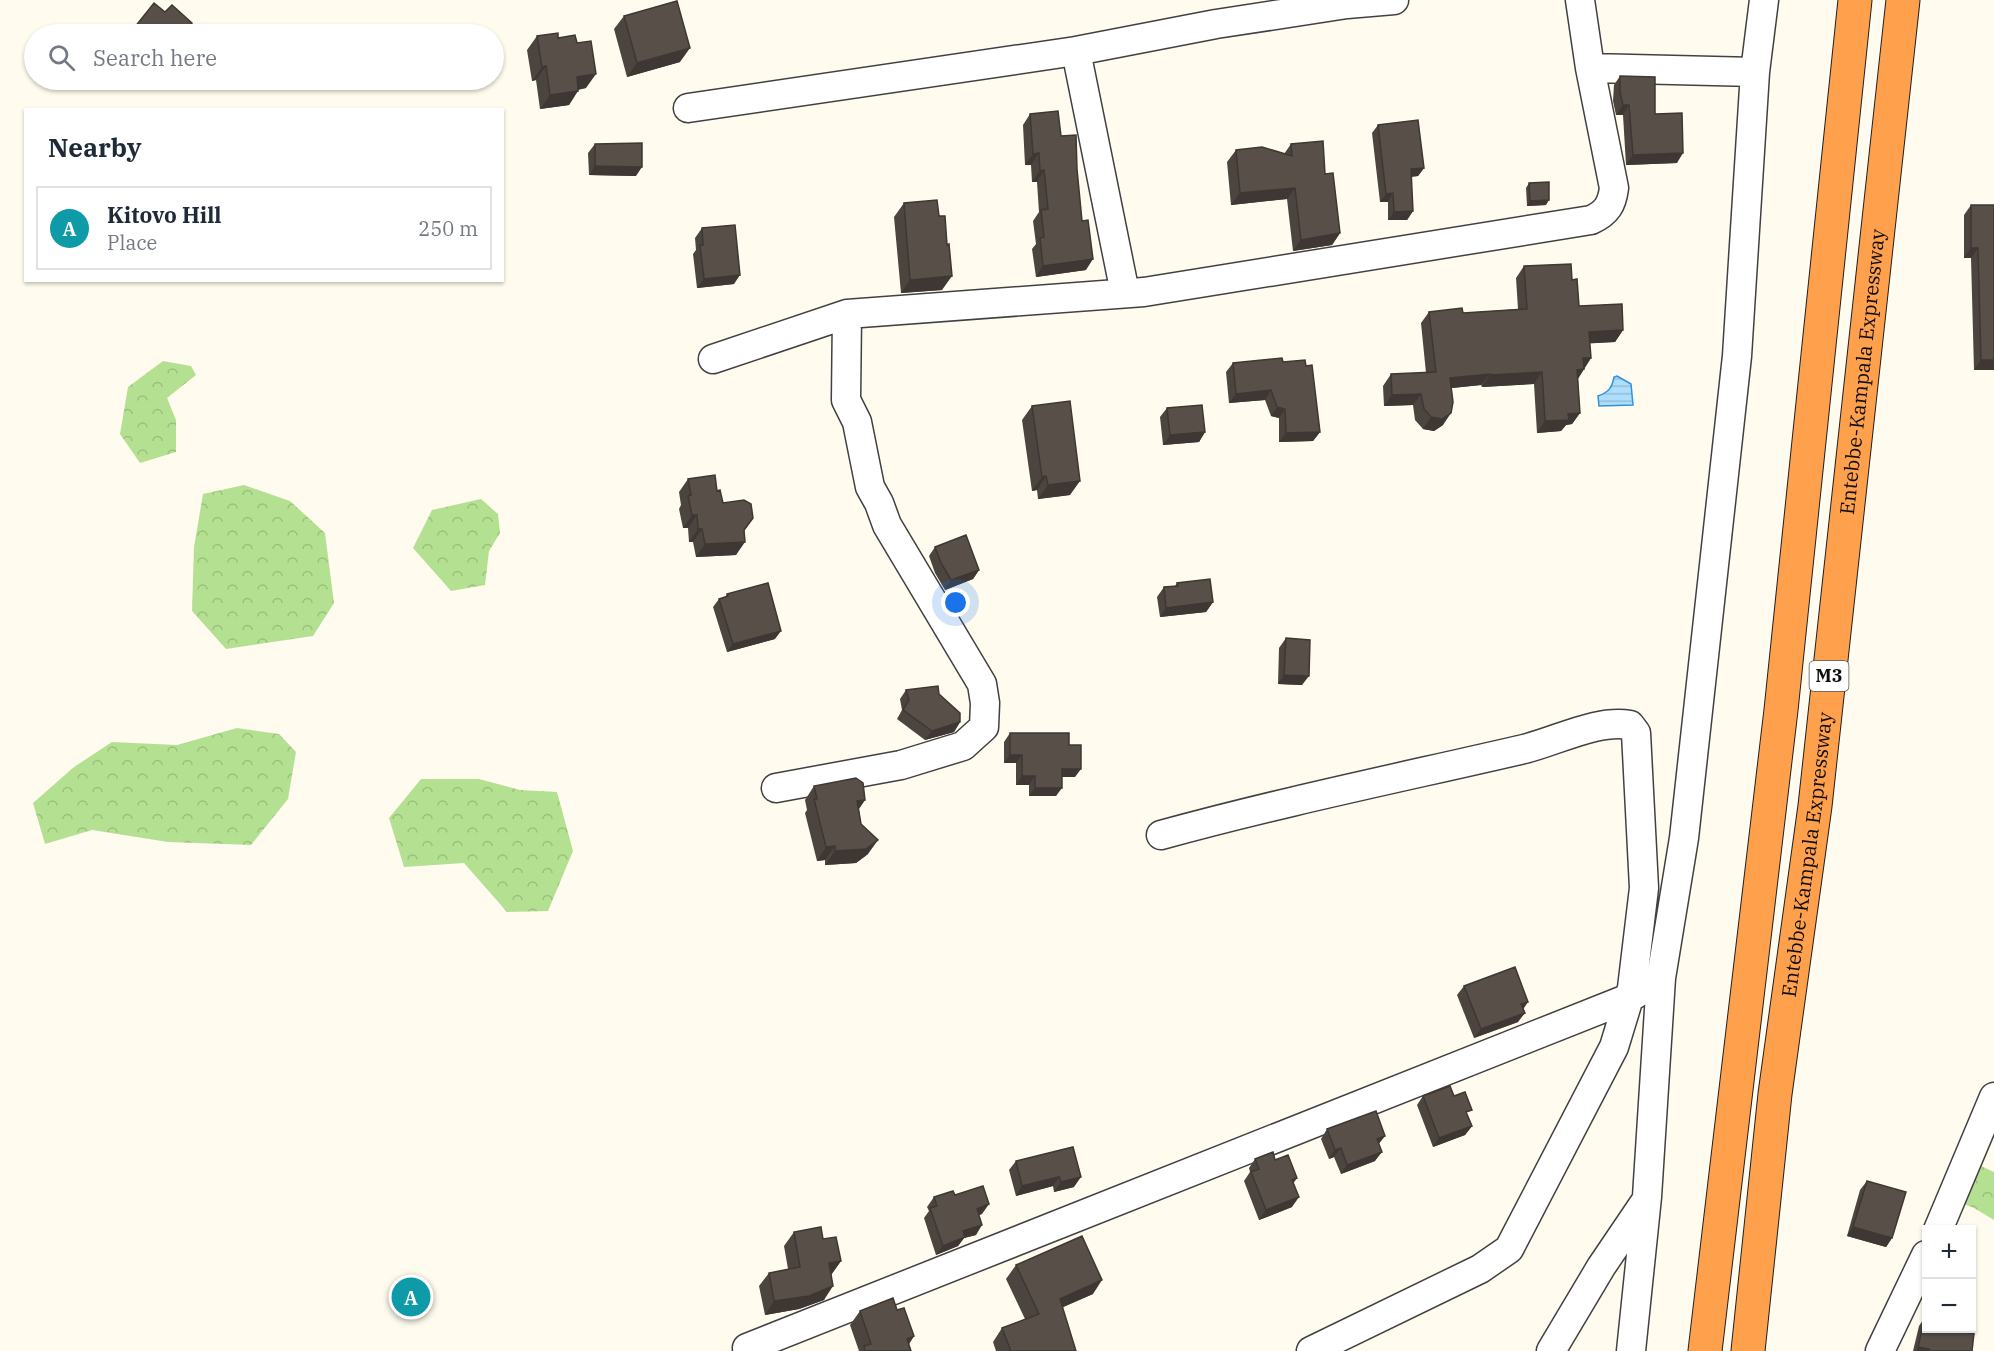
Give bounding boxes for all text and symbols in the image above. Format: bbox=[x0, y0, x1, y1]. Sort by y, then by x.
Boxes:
search box bbox=[24, 24, 504, 90]
icon: search bbox=[45, 41, 78, 74]
text: Search here bbox=[93, 43, 217, 72]
text: Nearby bbox=[48, 130, 142, 164]
text: Kitovo Hill bbox=[107, 200, 222, 229]
text: A bbox=[63, 215, 76, 242]
text: 250 m bbox=[418, 215, 478, 242]
street label: Entebbe-Kampala Expressway bbox=[1833, 227, 1891, 516]
text: Place bbox=[107, 229, 157, 256]
your location bbox=[941, 588, 970, 617]
road number: M3 bbox=[1810, 661, 1848, 691]
street label: Entebbe-Kampala Expressway bbox=[1775, 710, 1838, 999]
map controls bbox=[1922, 1225, 1976, 1333]
button: + bbox=[1922, 1225, 1976, 1279]
pin: A bbox=[392, 1274, 430, 1320]
button: − bbox=[1922, 1279, 1976, 1333]

